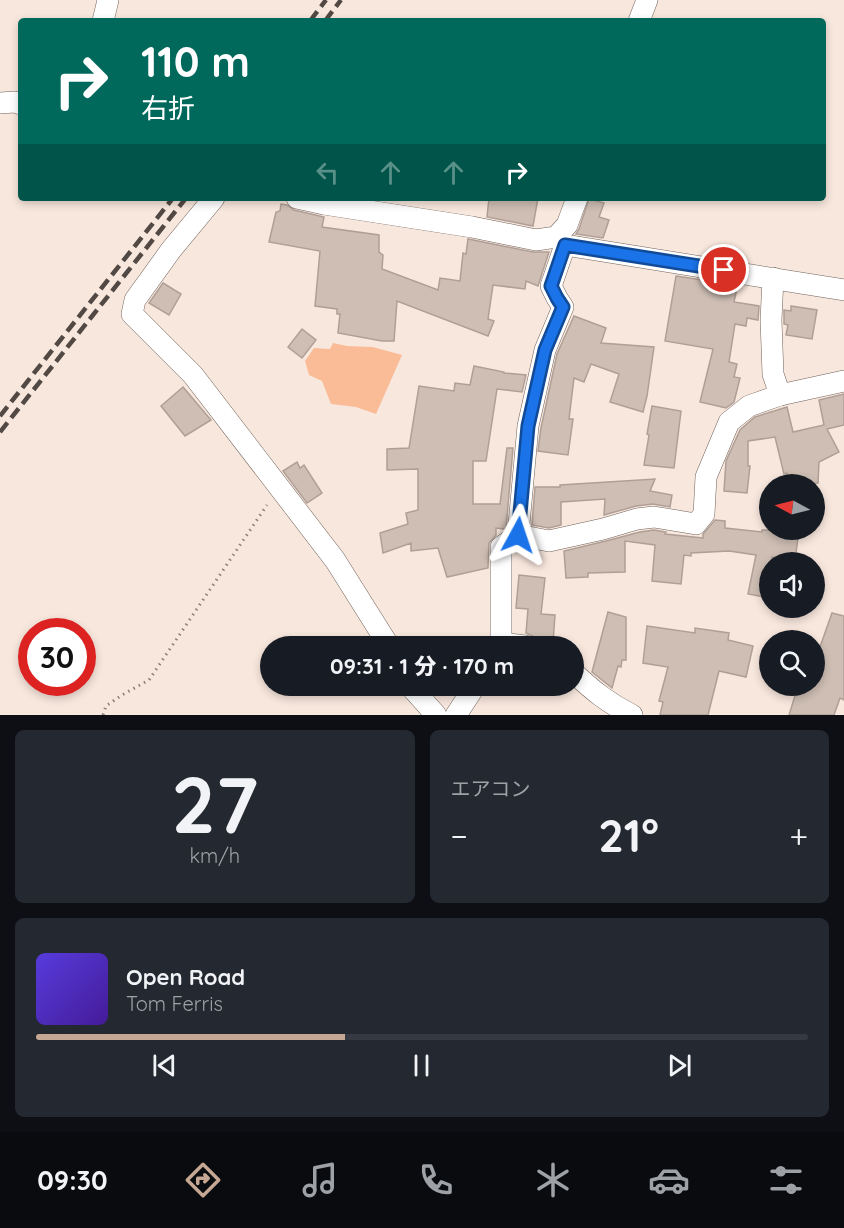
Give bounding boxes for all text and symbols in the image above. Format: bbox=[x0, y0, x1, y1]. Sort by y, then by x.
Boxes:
text: 110 m bbox=[141, 35, 250, 88]
icon: right bbox=[42, 42, 120, 120]
text: 右折 bbox=[141, 91, 195, 125]
icon: left bbox=[311, 156, 344, 189]
icon: ahead bbox=[374, 156, 407, 189]
icon: ahead bbox=[437, 156, 470, 189]
icon: right bbox=[500, 156, 533, 189]
pin bbox=[698, 244, 749, 295]
icon: arrive bbox=[707, 253, 740, 286]
north arrow bbox=[759, 474, 825, 540]
map controls bbox=[759, 474, 825, 696]
position arrow bbox=[486, 503, 550, 567]
button: sound bbox=[759, 552, 825, 618]
speed limit sign: 30 bbox=[18, 618, 96, 696]
button: search bbox=[759, 630, 825, 696]
text: 09:31 · 1 分 · 170 m bbox=[330, 652, 514, 680]
text: 27 bbox=[171, 755, 258, 853]
text: エアコン bbox=[451, 776, 531, 801]
text: 21° bbox=[598, 807, 659, 863]
text: − bbox=[451, 815, 468, 856]
text: + bbox=[789, 815, 808, 856]
text: km/h bbox=[189, 843, 240, 868]
text: Open Road bbox=[126, 963, 245, 991]
text: Tom Ferris bbox=[126, 991, 223, 1016]
icon: previous bbox=[148, 1049, 181, 1082]
icon: pause bbox=[405, 1049, 438, 1082]
icon: next bbox=[663, 1049, 696, 1082]
icon: directions bbox=[182, 1159, 224, 1201]
icon: music bbox=[299, 1159, 341, 1201]
icon: phone bbox=[415, 1159, 457, 1201]
icon: climate bbox=[532, 1159, 574, 1201]
icon: car bbox=[648, 1159, 690, 1201]
icon: filters bbox=[765, 1159, 807, 1201]
text: 09:30 bbox=[37, 1163, 108, 1197]

